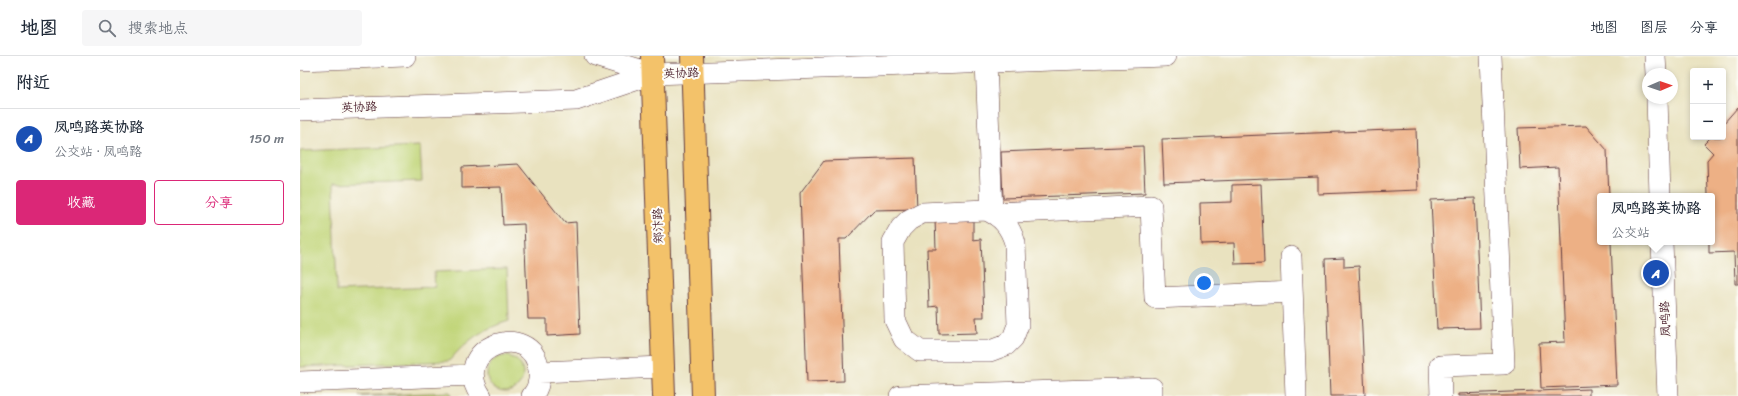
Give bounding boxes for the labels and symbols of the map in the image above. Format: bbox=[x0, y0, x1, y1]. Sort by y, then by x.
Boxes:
street label: 英协路 bbox=[663, 61, 699, 85]
north arrow bbox=[1642, 68, 1678, 104]
street label: 英协路 bbox=[341, 95, 377, 119]
street label: 郑汴路 bbox=[646, 208, 670, 244]
pin: A bbox=[1643, 258, 1669, 288]
your location bbox=[1194, 273, 1214, 293]
street label: 凤鸣路 bbox=[1653, 301, 1677, 337]

